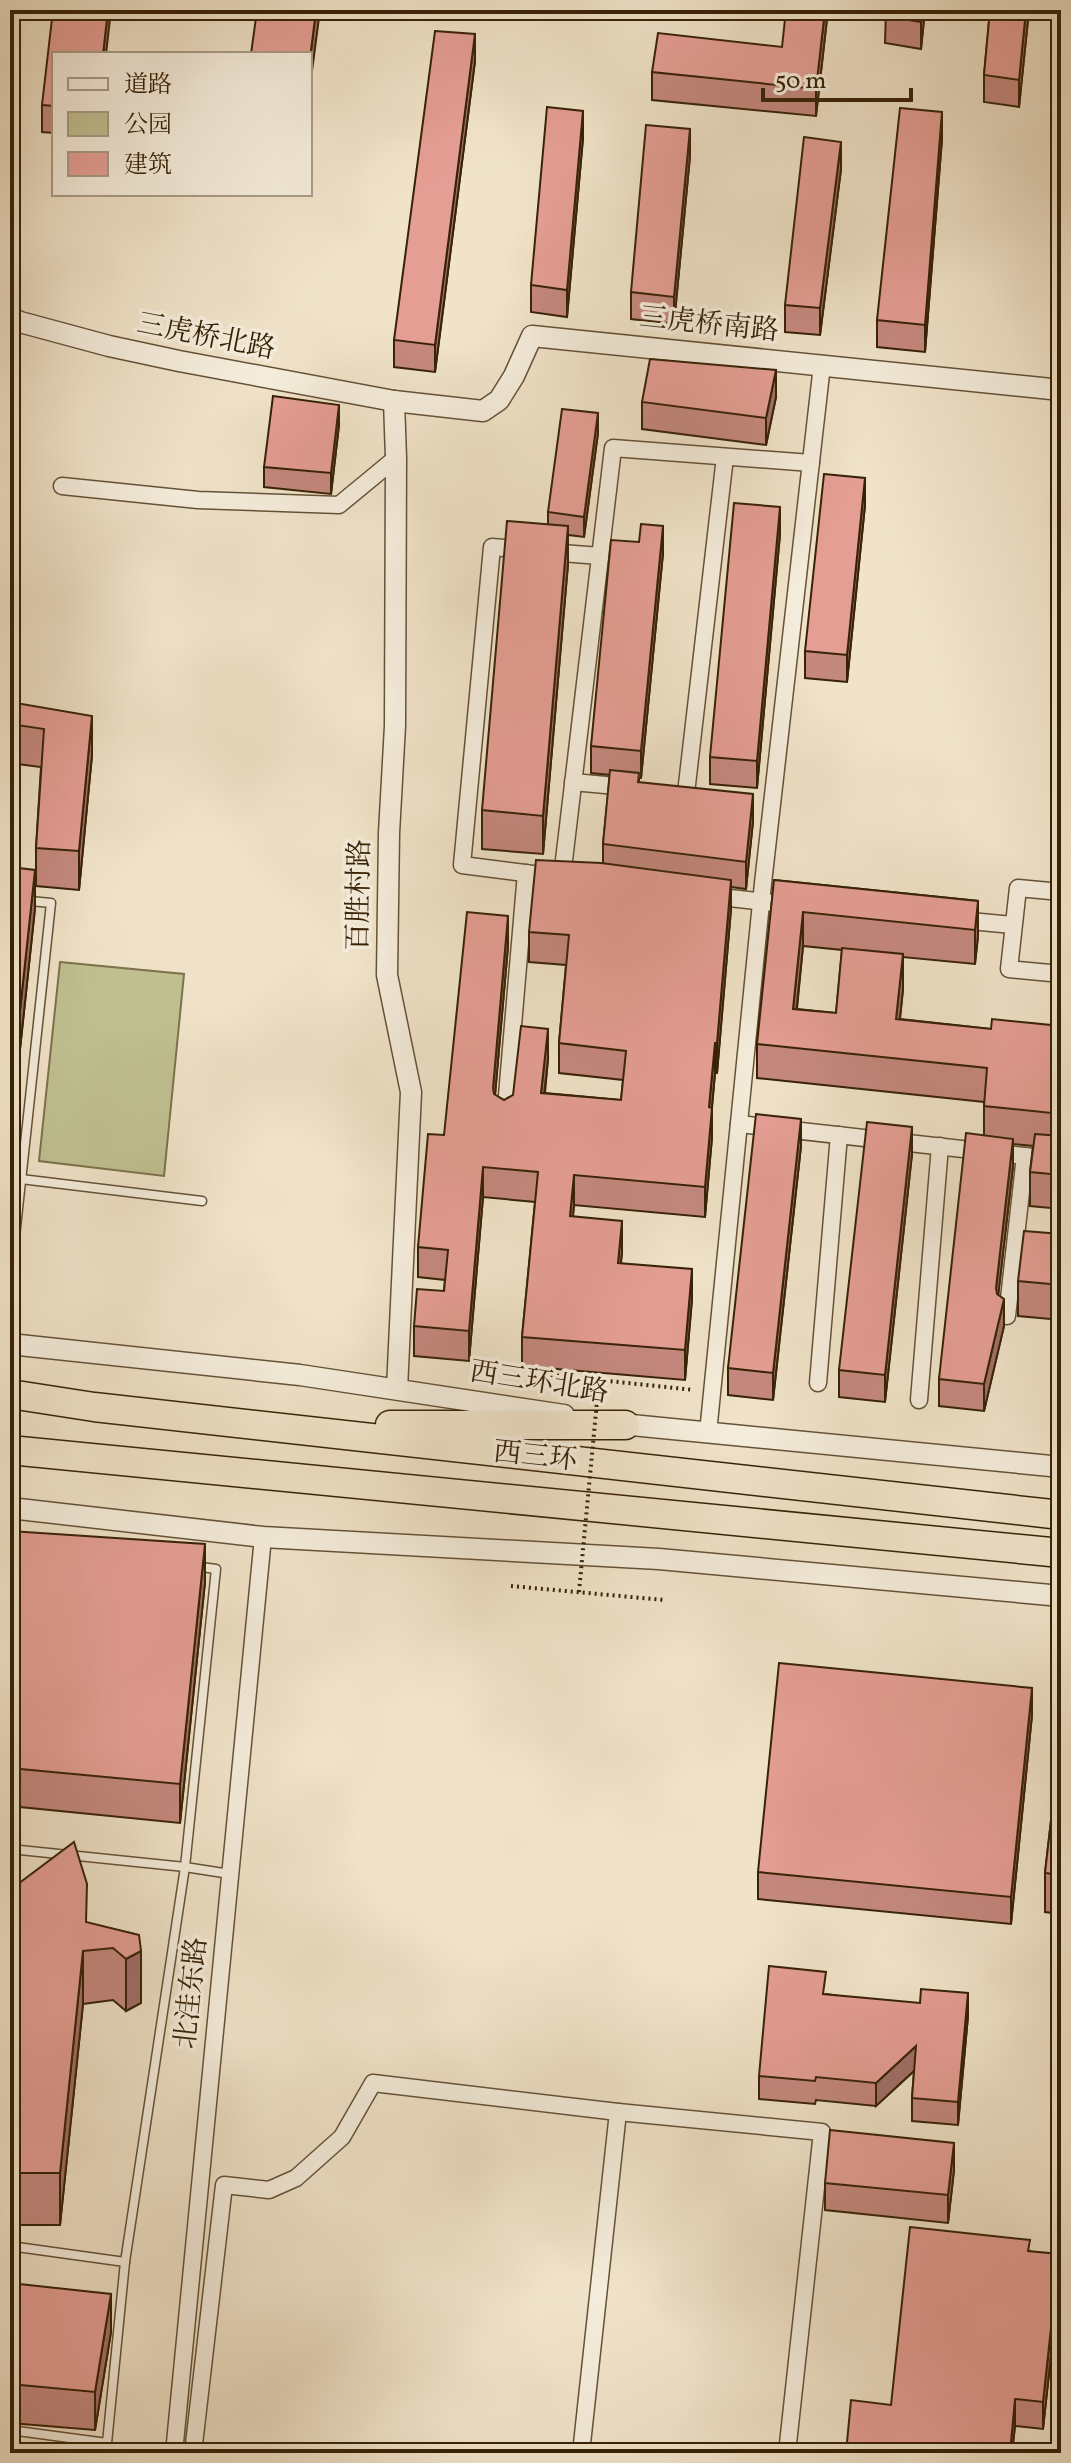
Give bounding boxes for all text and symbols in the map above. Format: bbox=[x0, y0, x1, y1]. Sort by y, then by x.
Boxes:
legend bbox=[52, 52, 312, 196]
scale bar bbox=[763, 52, 911, 102]
text: 50 m bbox=[775, 65, 827, 99]
text: 道路 bbox=[124, 69, 172, 103]
text: 公园 bbox=[124, 109, 172, 143]
text: 建筑 bbox=[124, 149, 172, 183]
street label: 三虎桥南路 bbox=[637, 298, 781, 352]
street label: 三虎桥北路 bbox=[134, 305, 278, 369]
street label: 百胜村路 bbox=[340, 839, 380, 951]
street label: 西三环北路 bbox=[467, 1353, 611, 1413]
street label: 西三环 bbox=[491, 1433, 579, 1481]
street label: 北洼东路 bbox=[167, 1935, 217, 2051]

